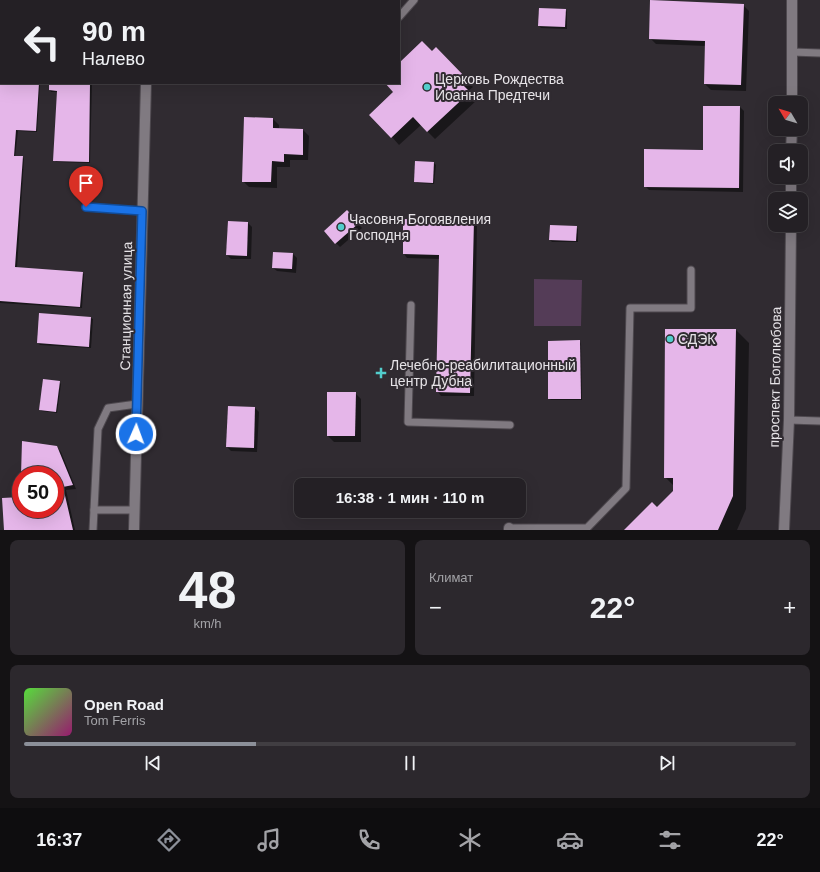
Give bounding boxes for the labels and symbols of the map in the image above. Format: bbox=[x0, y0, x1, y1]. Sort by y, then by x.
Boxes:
place label: Церковь Рождества Иоанна Предтечи bbox=[435, 71, 564, 103]
marker: Церковь Рождества Иоанна Предтечи bbox=[422, 82, 432, 92]
north arrow bbox=[768, 96, 808, 136]
pin bbox=[69, 166, 103, 207]
place label: Часовня Богоявления Господня bbox=[349, 211, 491, 243]
marker: Часовня Богоявления Господня bbox=[336, 222, 346, 232]
street label: Станционная улица bbox=[117, 241, 135, 370]
street label: проспект Боголюбова bbox=[766, 306, 784, 448]
place label: СДЭК bbox=[678, 331, 716, 347]
marker: СДЭК bbox=[665, 334, 675, 344]
place label: Лечебно-реабилитационный центр Дубна bbox=[390, 357, 576, 389]
marker: Лечебно-реабилитационный центр Дубна bbox=[375, 367, 387, 379]
position arrow bbox=[115, 413, 157, 455]
speed limit sign: 50 bbox=[12, 466, 64, 518]

